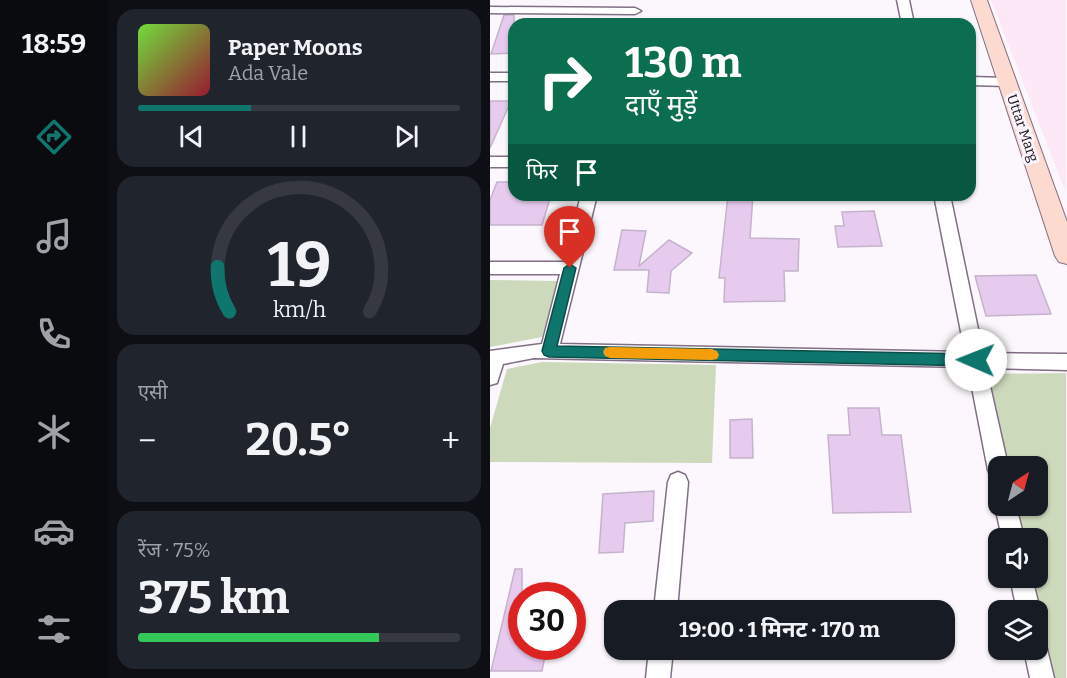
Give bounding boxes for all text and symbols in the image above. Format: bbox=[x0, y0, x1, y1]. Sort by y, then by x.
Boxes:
text: 18:59 bbox=[22, 28, 86, 60]
text: Paper Moons bbox=[228, 34, 363, 61]
text: 130 m bbox=[625, 38, 742, 88]
icon: right bbox=[526, 42, 604, 120]
text: Ada Vale bbox=[228, 61, 308, 85]
text: दाएँ मुड़ें bbox=[625, 89, 697, 121]
street label: Uttar Marg bbox=[1003, 92, 1042, 164]
icon: directions bbox=[33, 116, 75, 158]
icon: previous bbox=[175, 120, 208, 153]
icon: pause bbox=[282, 120, 315, 153]
icon: next bbox=[390, 120, 423, 153]
icon: arrive bbox=[570, 156, 603, 189]
text: फिर bbox=[526, 158, 558, 185]
pin bbox=[544, 206, 595, 268]
icon: music bbox=[33, 215, 75, 257]
icon: arrive bbox=[553, 215, 586, 248]
text: 19 bbox=[267, 229, 331, 304]
text: km/h bbox=[272, 298, 326, 324]
icon: phone bbox=[33, 313, 75, 355]
position arrow bbox=[944, 328, 1008, 392]
text: एसी bbox=[138, 380, 168, 404]
icon: climate bbox=[33, 411, 75, 453]
text: 20.5° bbox=[246, 413, 352, 467]
text: − bbox=[138, 421, 156, 461]
text: + bbox=[441, 421, 460, 461]
north arrow bbox=[988, 456, 1048, 516]
map controls bbox=[988, 456, 1048, 660]
icon: car bbox=[33, 510, 75, 552]
button: sound bbox=[988, 528, 1048, 588]
text: रेंज · 75% bbox=[138, 538, 211, 562]
text: 375 km bbox=[138, 571, 289, 625]
speed limit sign: 30 bbox=[508, 582, 586, 660]
button: layers bbox=[988, 600, 1048, 660]
icon: filters bbox=[33, 608, 75, 650]
text: 19:00 · 1 मिनट · 170 m bbox=[679, 616, 880, 643]

